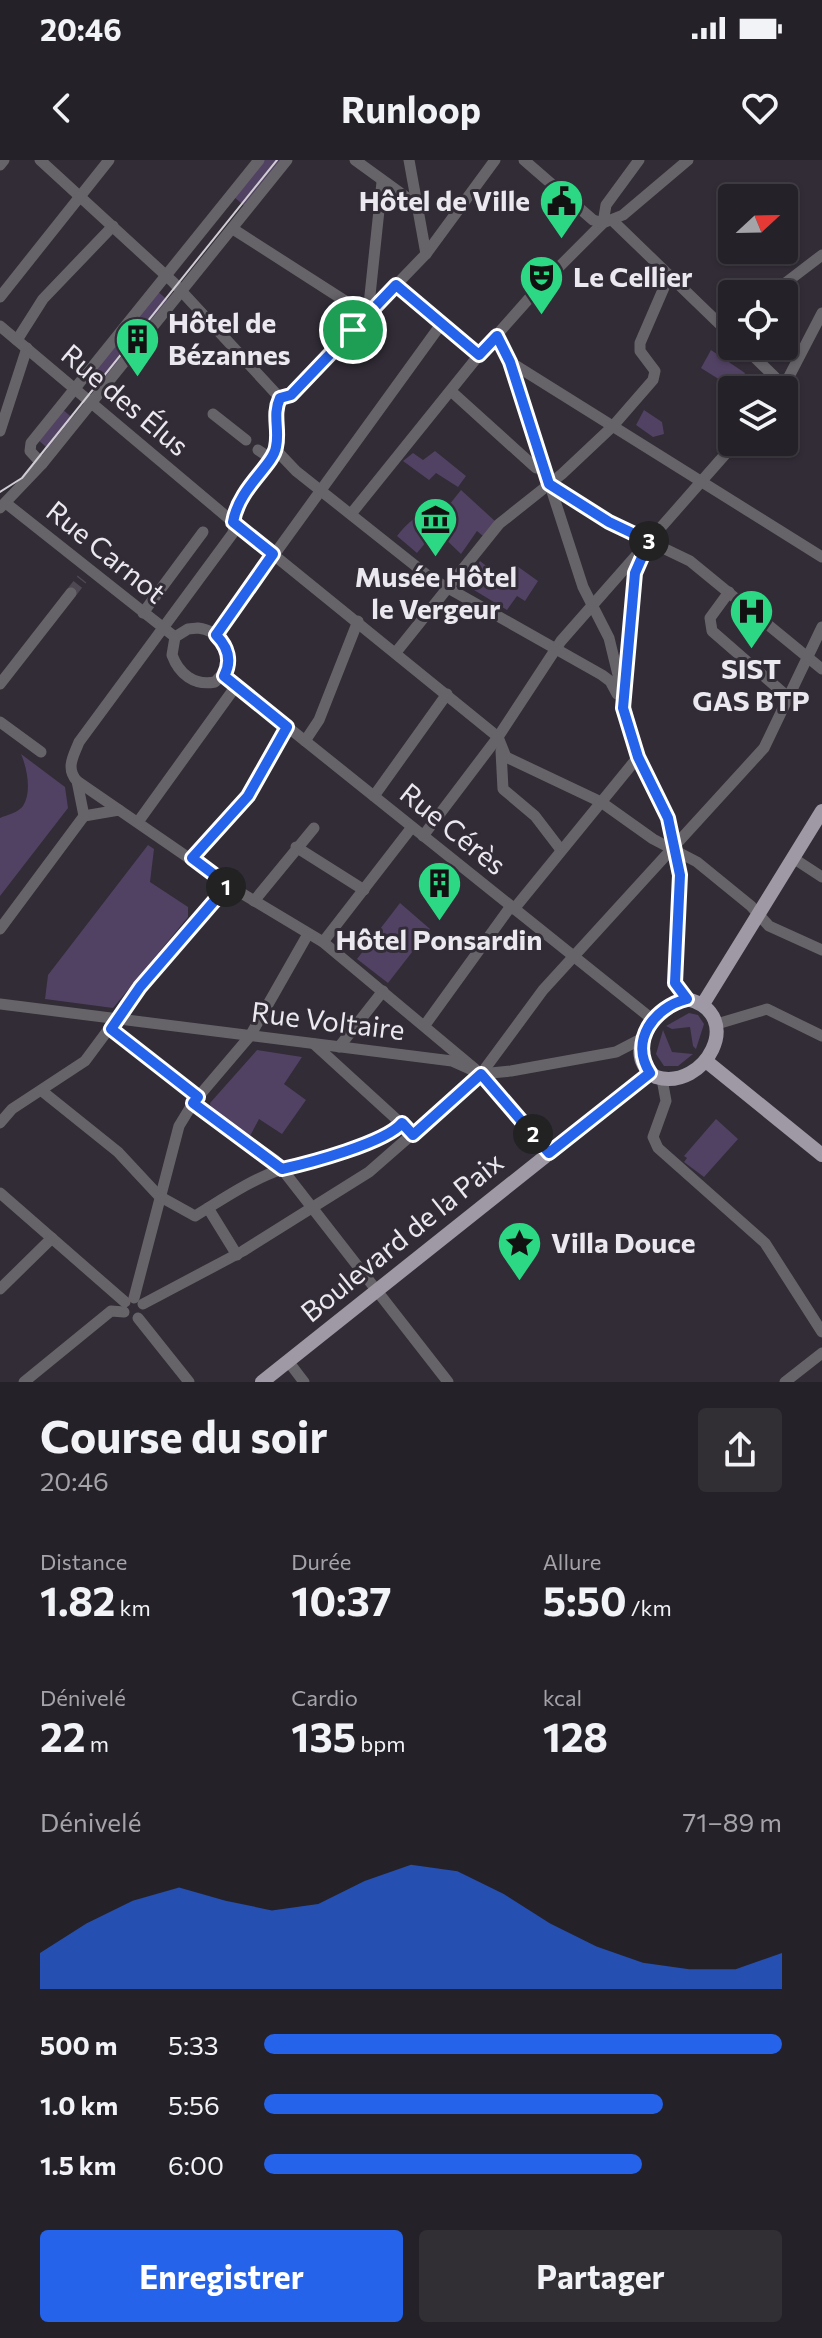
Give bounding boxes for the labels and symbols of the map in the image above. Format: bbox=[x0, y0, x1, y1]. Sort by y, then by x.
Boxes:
public building icon: Hôtel de Ville bbox=[537, 177, 585, 240]
place label: Hôtel de Ville bbox=[359, 183, 530, 217]
north arrow bbox=[718, 184, 798, 264]
theatre icon: Le Cellier bbox=[518, 253, 566, 316]
place label: Le Cellier bbox=[573, 259, 693, 293]
pin bbox=[319, 296, 387, 364]
place label: Hôtel de Bézannes bbox=[168, 305, 291, 371]
building icon: Hôtel de Bézannes bbox=[113, 315, 161, 378]
street label: Rue des Élus bbox=[55, 336, 196, 462]
street label: Rue Carnot bbox=[40, 493, 173, 610]
museum icon: Musée Hôtel le Vergeur bbox=[412, 496, 460, 559]
pin: 3 bbox=[629, 521, 669, 561]
place label: Musée Hôtel le Vergeur bbox=[355, 559, 517, 625]
hospital icon: SIST GAS BTP bbox=[727, 588, 775, 651]
place label: SIST GAS BTP bbox=[692, 651, 810, 717]
street label: Rue Cérès bbox=[394, 775, 514, 881]
building icon: Hôtel Ponsardin bbox=[415, 859, 463, 922]
pin: 1 bbox=[206, 867, 246, 907]
place label: Hôtel Ponsardin bbox=[335, 922, 543, 956]
street label: Rue Voltaire bbox=[249, 994, 407, 1046]
pin: 2 bbox=[513, 1114, 553, 1154]
street label: Boulevard de la Paix bbox=[293, 1144, 510, 1328]
place icon: Villa Douce bbox=[496, 1219, 544, 1282]
place label: Villa Douce bbox=[551, 1225, 696, 1259]

